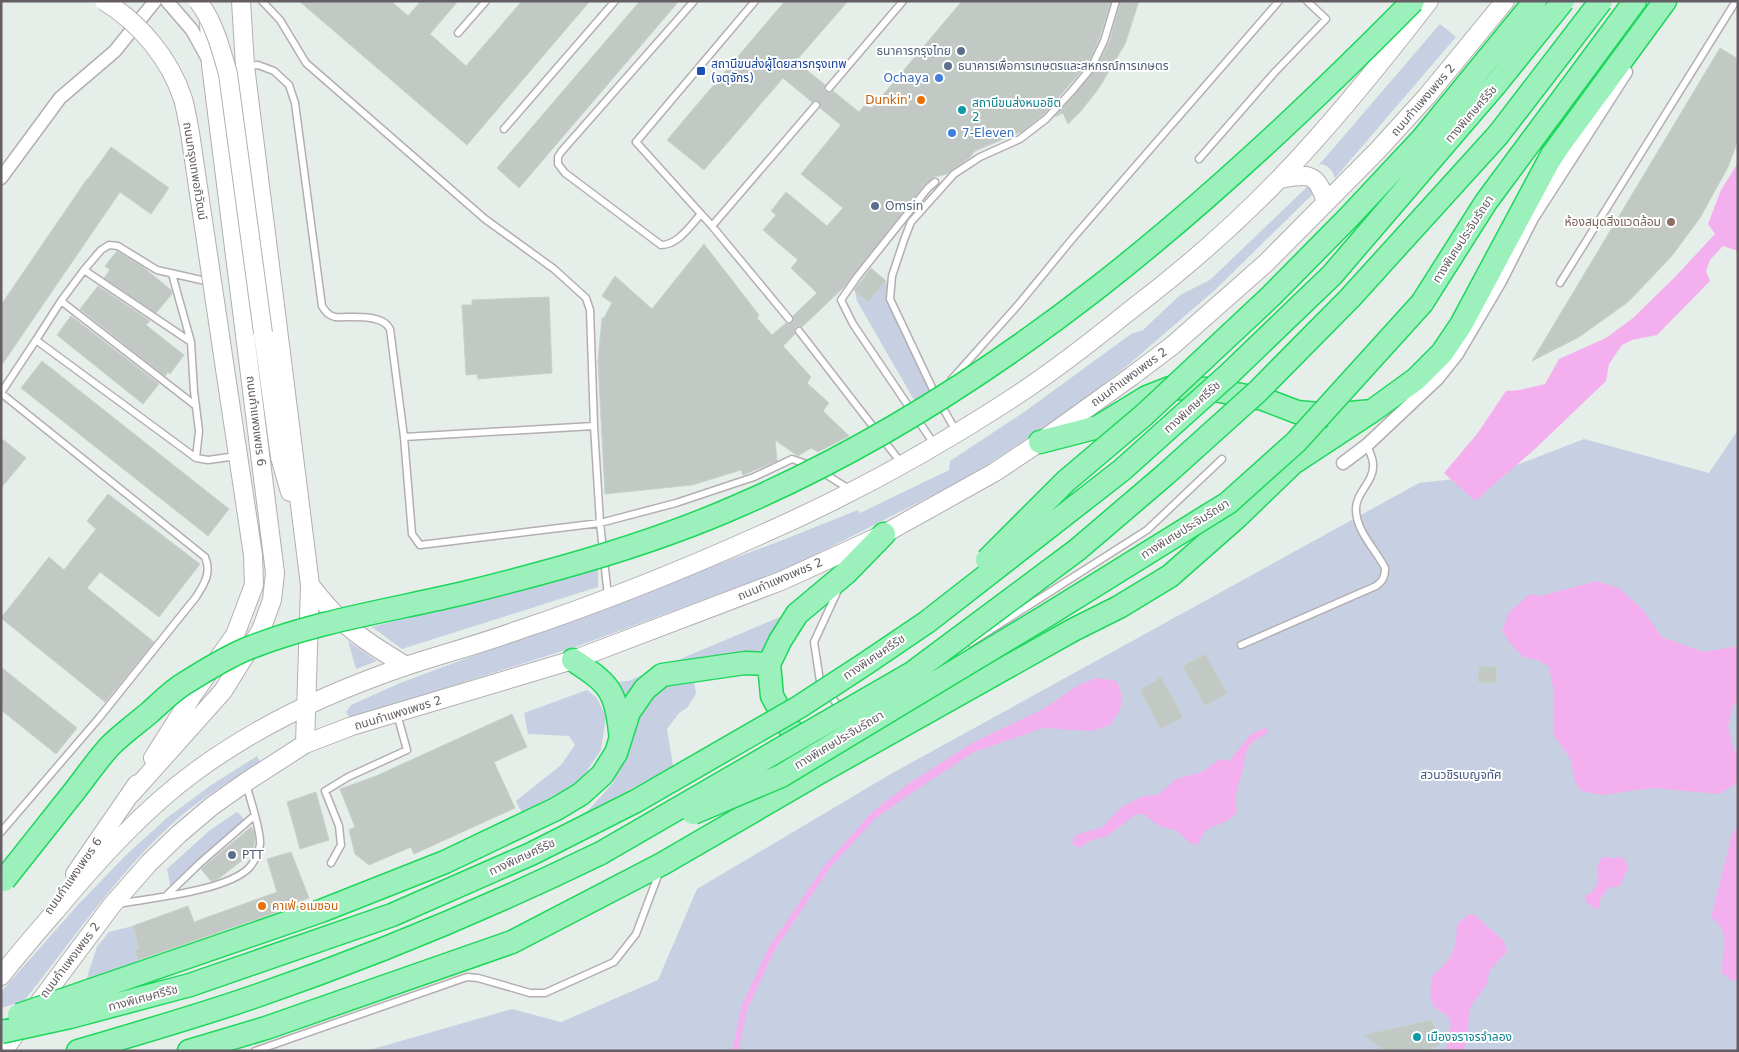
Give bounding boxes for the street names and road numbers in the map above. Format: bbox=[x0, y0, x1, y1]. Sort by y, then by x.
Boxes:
street label: ถนนกำแพงเพชร 2 bbox=[1388, 61, 1458, 139]
street label: ทางพิเศษศรีรัช bbox=[1442, 82, 1500, 146]
street label: ถนนกรุงเทพอภิวัฒน์ bbox=[180, 121, 210, 221]
street label: ทางพิเศษประจิมรัถยา bbox=[1429, 193, 1497, 285]
street label: ถนนกำแพงเพชร 2 bbox=[1088, 345, 1170, 409]
street label: ถนนกำแพงเพชร 6 bbox=[244, 375, 268, 467]
street label: ทางพิเศษศรีรัช bbox=[1161, 378, 1223, 436]
street label: ทางพิเศษประจิมรัถยา bbox=[1138, 496, 1232, 562]
street label: ถนนกำแพงเพชร 2 bbox=[735, 555, 825, 603]
street label: ทางพิเศษศรีรัช bbox=[840, 631, 908, 683]
street label: ถนนกำแพงเพชร 2 bbox=[352, 693, 444, 733]
street label: ทางพิเศษประจิมรัถยา bbox=[792, 708, 886, 772]
street label: ถนนกำแพงเพชร 6 bbox=[41, 835, 105, 917]
street label: ทางพิเศษศรีรัช bbox=[487, 836, 557, 878]
street label: ถนนกำแพงเพชร 2 bbox=[37, 919, 103, 1001]
street label: ทางพิเศษศรีรัช bbox=[107, 982, 179, 1014]

